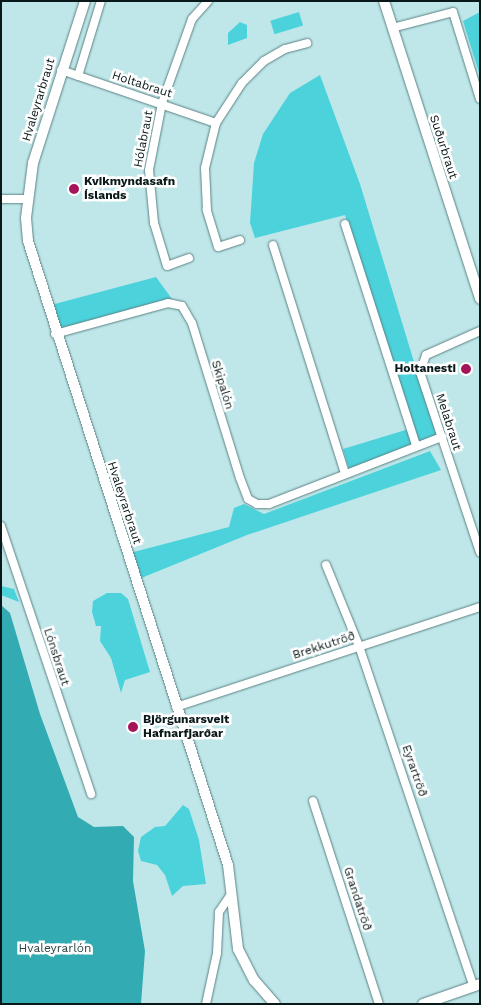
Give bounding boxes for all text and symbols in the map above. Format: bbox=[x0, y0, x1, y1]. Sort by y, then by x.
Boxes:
street label: Hvaleyrarbraut bbox=[20, 57, 58, 143]
street label: Holtabraut bbox=[110, 68, 174, 102]
street label: Hólabraut bbox=[131, 109, 157, 169]
street label: Suðurbraut bbox=[426, 113, 460, 181]
place label: Kvikmyndasafn Íslands bbox=[84, 175, 175, 203]
marker: Kvikmyndasafn Íslands bbox=[68, 183, 80, 195]
street label: Skipalón bbox=[208, 359, 236, 411]
place label: Holtanesti bbox=[394, 362, 456, 376]
marker: Holtanesti bbox=[460, 363, 472, 375]
street label: Melabraut bbox=[432, 392, 464, 452]
street label: Hvaleyrarbraut bbox=[104, 460, 144, 546]
street label: Lónsbraut bbox=[40, 627, 72, 687]
street label: Brekkutröð bbox=[291, 629, 357, 663]
place label: Björgunarsveit Hafnarfjarðar bbox=[143, 713, 229, 741]
marker: Björgunarsveit Hafnarfjarðar bbox=[127, 721, 139, 733]
street label: Eyrartröð bbox=[398, 743, 430, 799]
street label: Grandatröð bbox=[340, 865, 374, 933]
park label: Hvaleyrarlón bbox=[19, 942, 91, 956]

